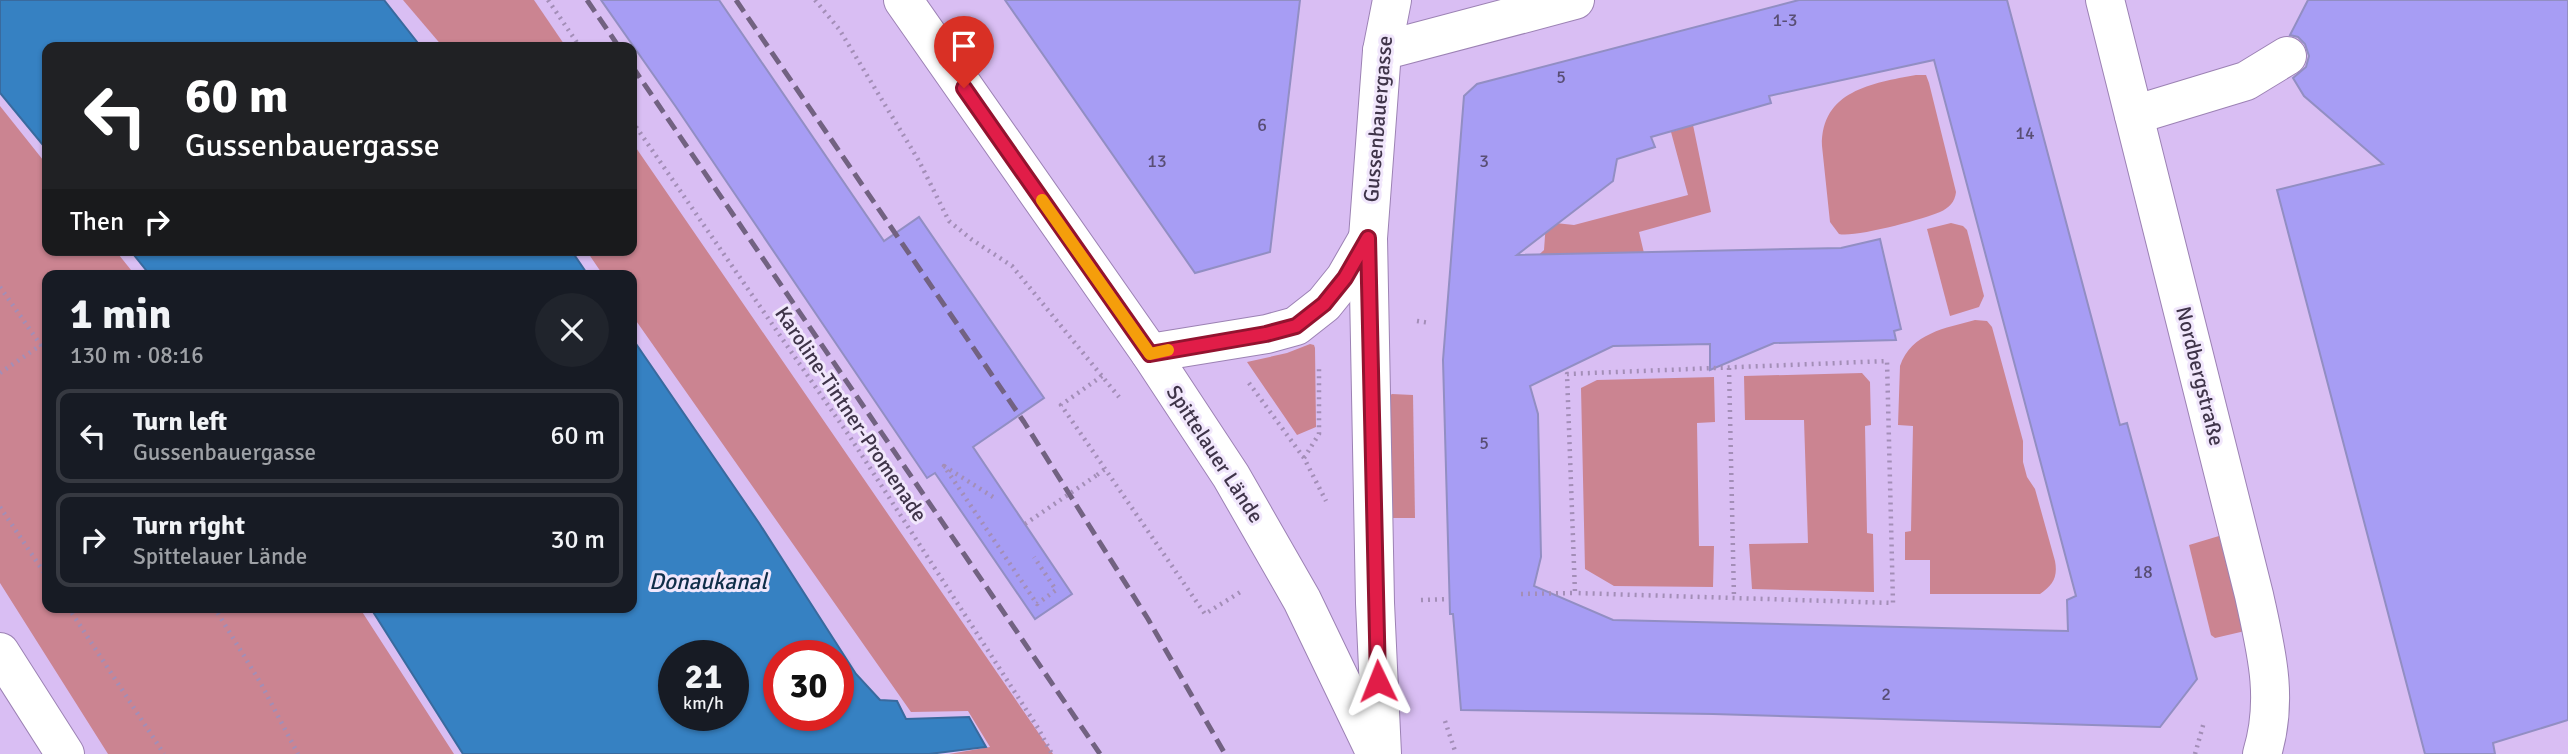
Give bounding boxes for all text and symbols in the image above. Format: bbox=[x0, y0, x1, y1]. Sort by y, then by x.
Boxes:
house number: 1-3 bbox=[1772, 9, 1798, 31]
pin bbox=[934, 16, 994, 88]
icon: arrive bbox=[945, 27, 983, 65]
street label: Gussenbauergasse bbox=[1358, 35, 1398, 203]
text: 60 m bbox=[185, 66, 288, 126]
house number: 5 bbox=[1556, 66, 1566, 88]
icon: left bbox=[70, 70, 161, 161]
house number: 6 bbox=[1257, 114, 1267, 136]
house number: 14 bbox=[2015, 122, 2035, 144]
text: Gussenbauergasse bbox=[185, 126, 440, 165]
house number: 13 bbox=[1147, 150, 1167, 172]
house number: 3 bbox=[1479, 150, 1489, 172]
icon: right bbox=[138, 203, 176, 241]
text: Then bbox=[70, 206, 124, 238]
text: 1 min bbox=[70, 289, 171, 340]
button: close bbox=[535, 293, 609, 367]
street label: Karoline-Tintner-Promenade bbox=[769, 301, 933, 527]
street label: Nordbergstraße bbox=[2170, 304, 2230, 448]
text: 130 m · 08:16 bbox=[70, 341, 204, 370]
street label: Spittelauer Lände bbox=[1161, 380, 1269, 528]
text: Turn left bbox=[133, 406, 227, 438]
icon: left bbox=[74, 417, 112, 455]
text: 60 m bbox=[550, 420, 605, 452]
house number: 5 bbox=[1479, 432, 1489, 454]
text: Gussenbauergasse bbox=[133, 438, 316, 467]
text: Turn right bbox=[133, 510, 245, 542]
icon: right bbox=[74, 521, 112, 559]
text: 30 m bbox=[550, 524, 605, 556]
text: Spittelauer Lände bbox=[133, 542, 307, 571]
house number: 18 bbox=[2133, 561, 2153, 583]
water label: Donaukanal bbox=[649, 567, 769, 596]
speed limit sign: 30 bbox=[763, 640, 854, 731]
position arrow bbox=[1341, 644, 1415, 718]
text: 21 bbox=[685, 655, 722, 698]
house number: 2 bbox=[1881, 683, 1891, 705]
text: km/h bbox=[683, 692, 724, 714]

